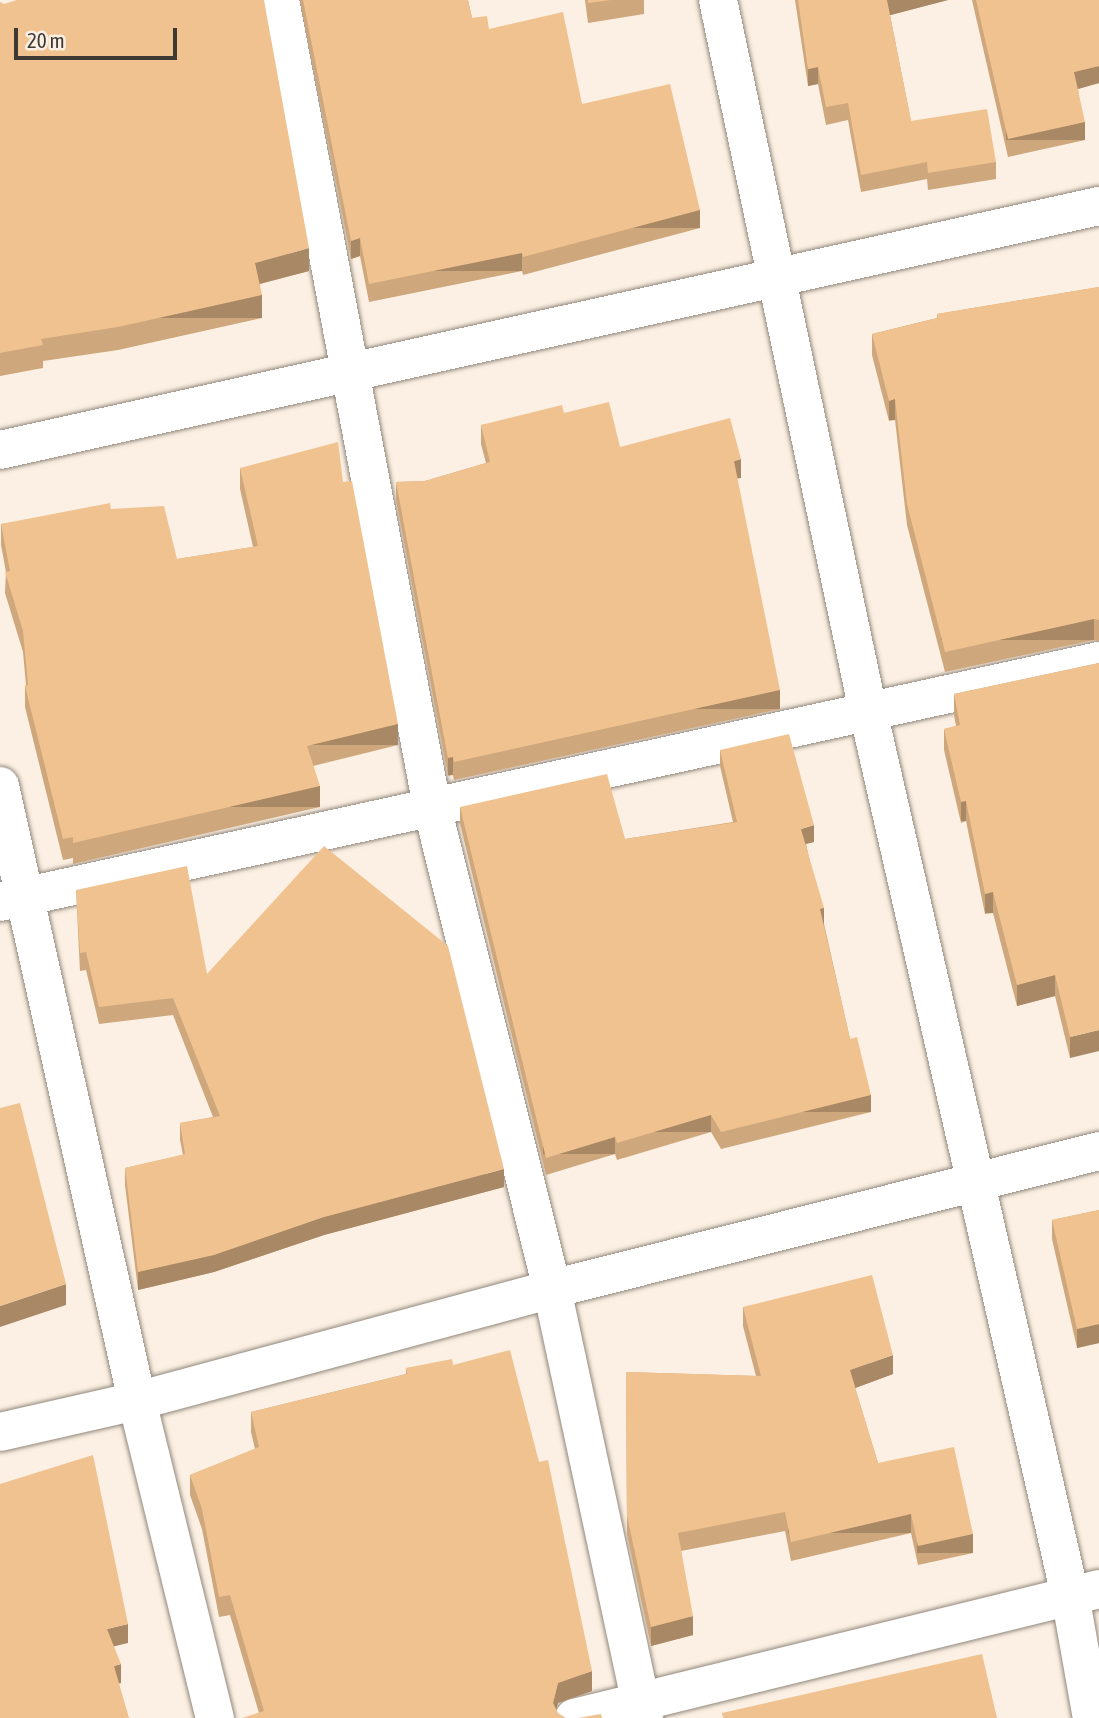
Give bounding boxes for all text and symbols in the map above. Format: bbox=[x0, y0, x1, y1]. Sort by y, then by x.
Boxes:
scale bar bbox=[18, 14, 180, 58]
text: 20 m bbox=[27, 28, 65, 52]

